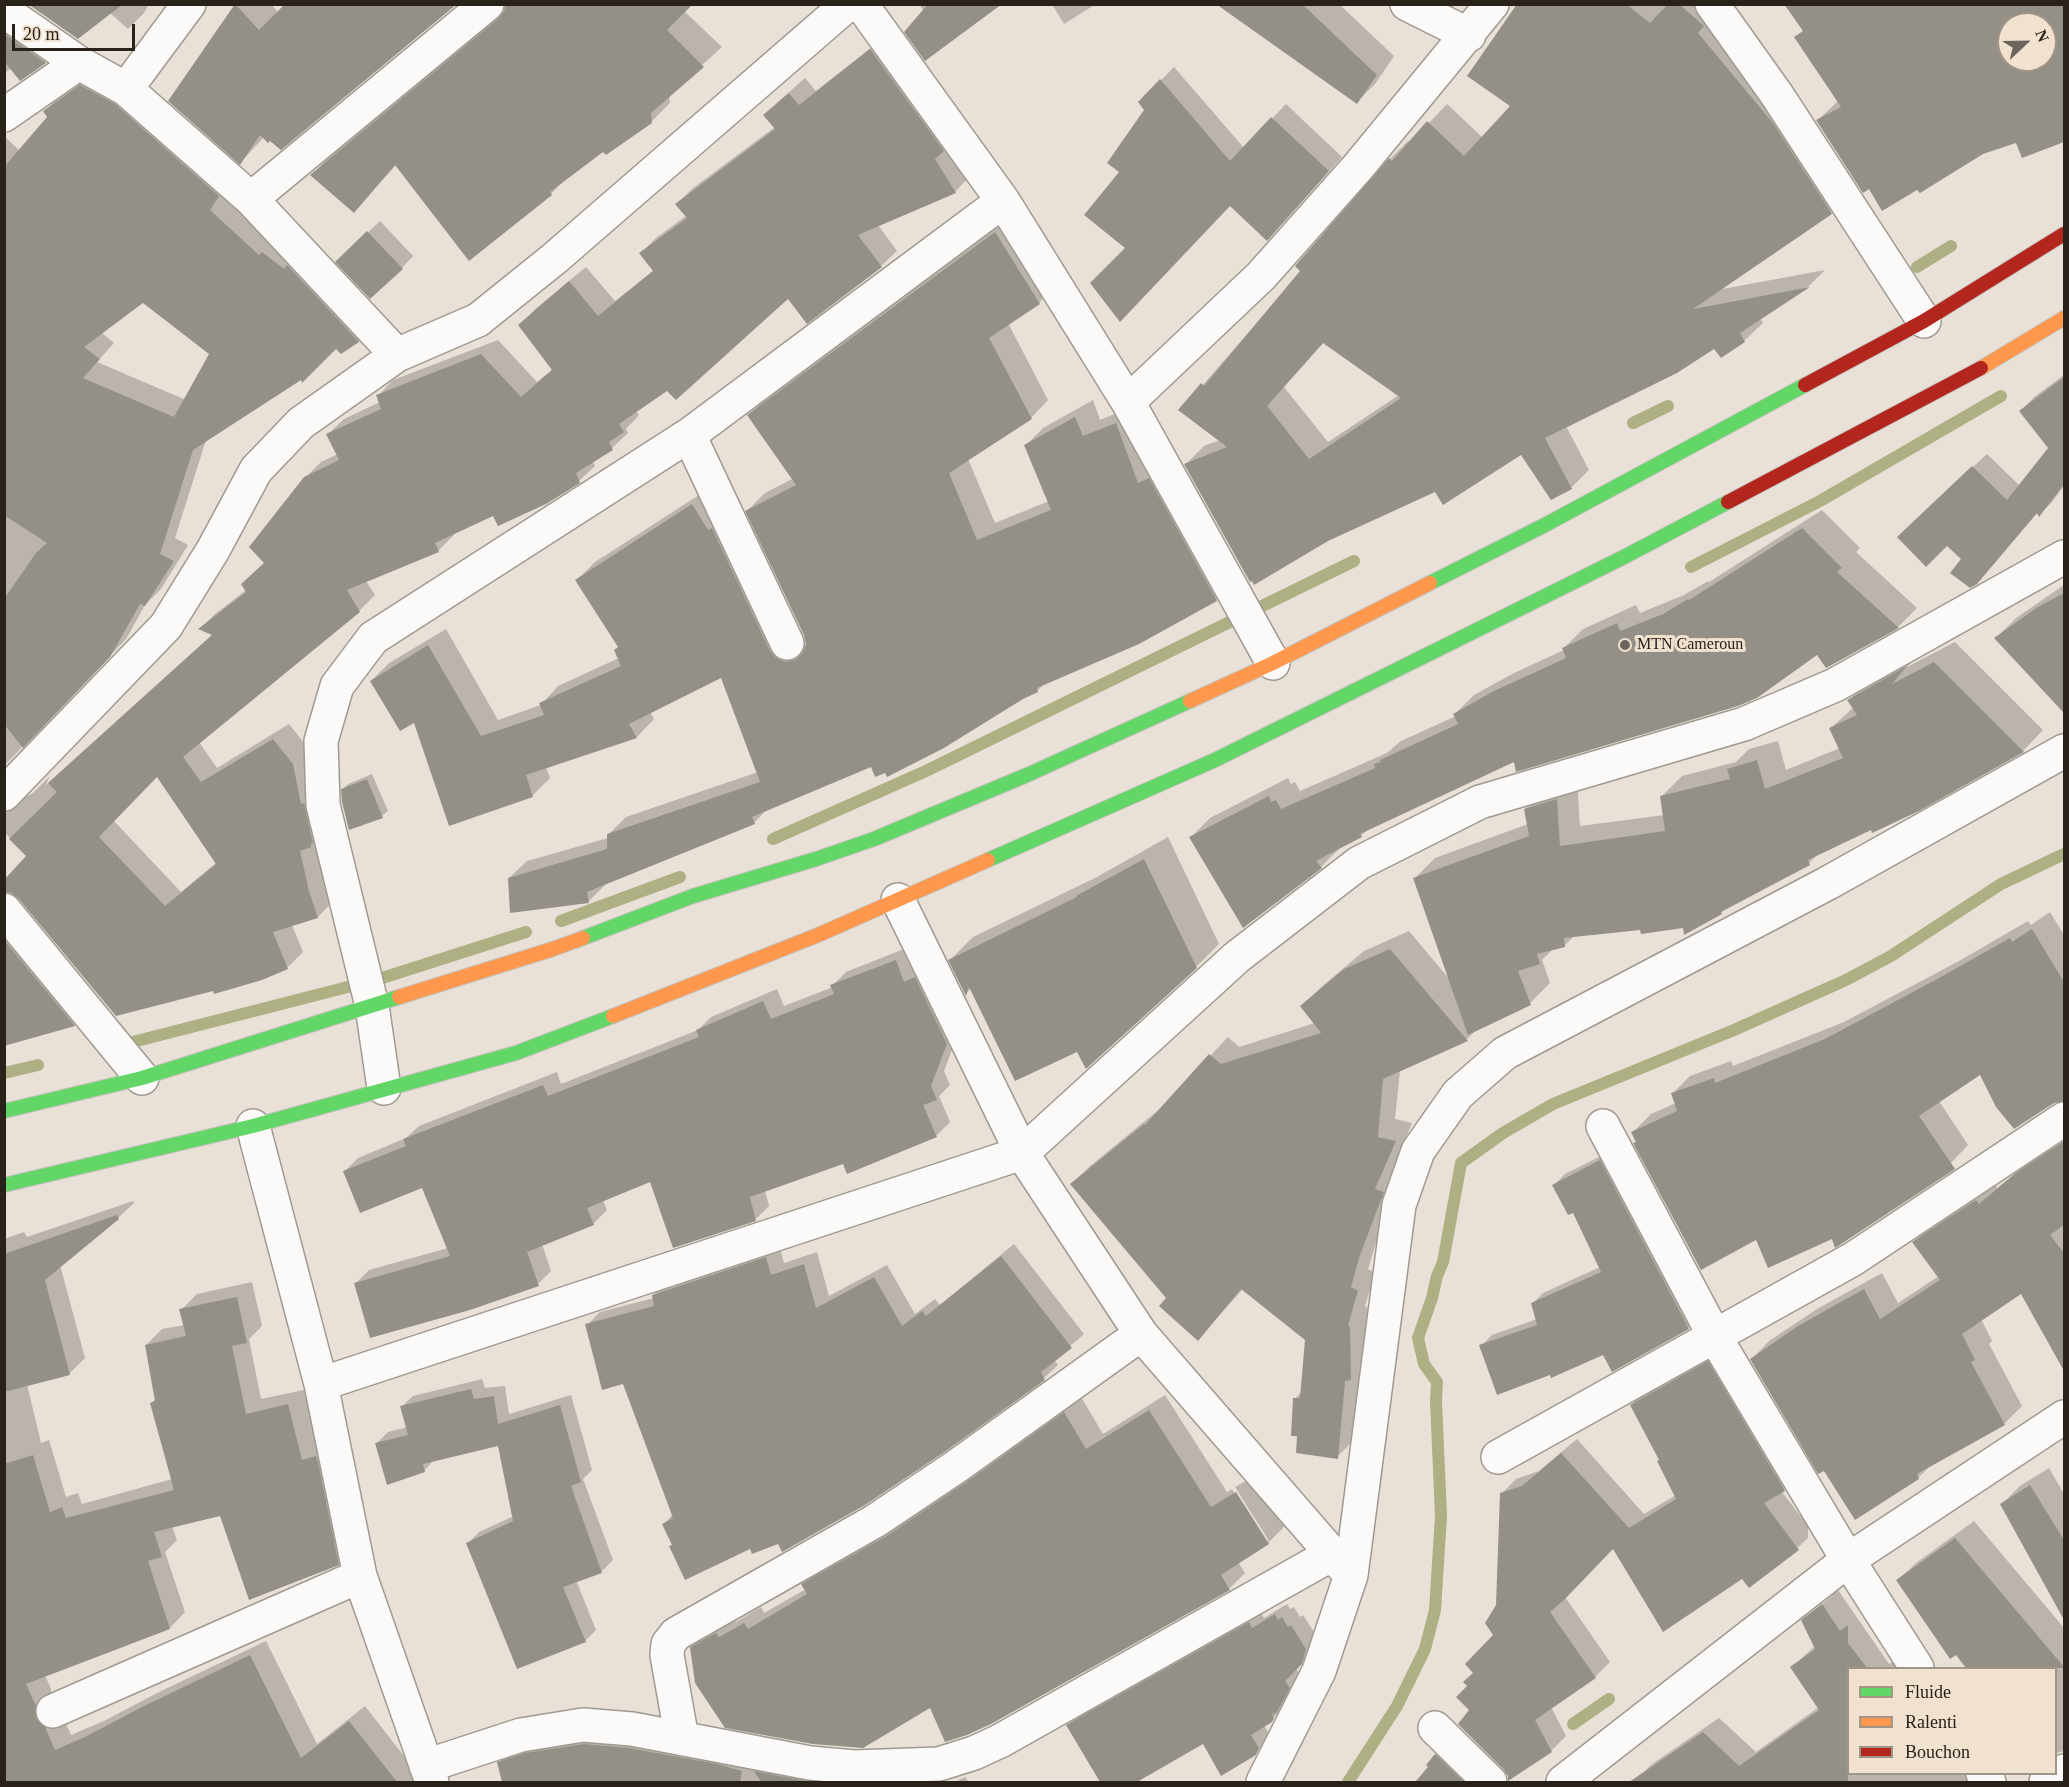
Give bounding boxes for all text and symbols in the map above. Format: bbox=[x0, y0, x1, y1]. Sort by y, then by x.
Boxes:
scale bar bbox=[15, 12, 138, 50]
north arrow bbox=[1997, 12, 2057, 72]
text: 20 m bbox=[23, 24, 60, 44]
text: N bbox=[2032, 27, 2052, 44]
place label: MTN Cameroun bbox=[1637, 635, 1743, 655]
marker: MTN Cameroun bbox=[1618, 638, 1632, 652]
legend bbox=[1847, 1667, 2057, 1775]
text: Fluide bbox=[1905, 1682, 1951, 1702]
text: Ralenti bbox=[1905, 1712, 1957, 1732]
text: Bouchon bbox=[1905, 1742, 1970, 1762]

